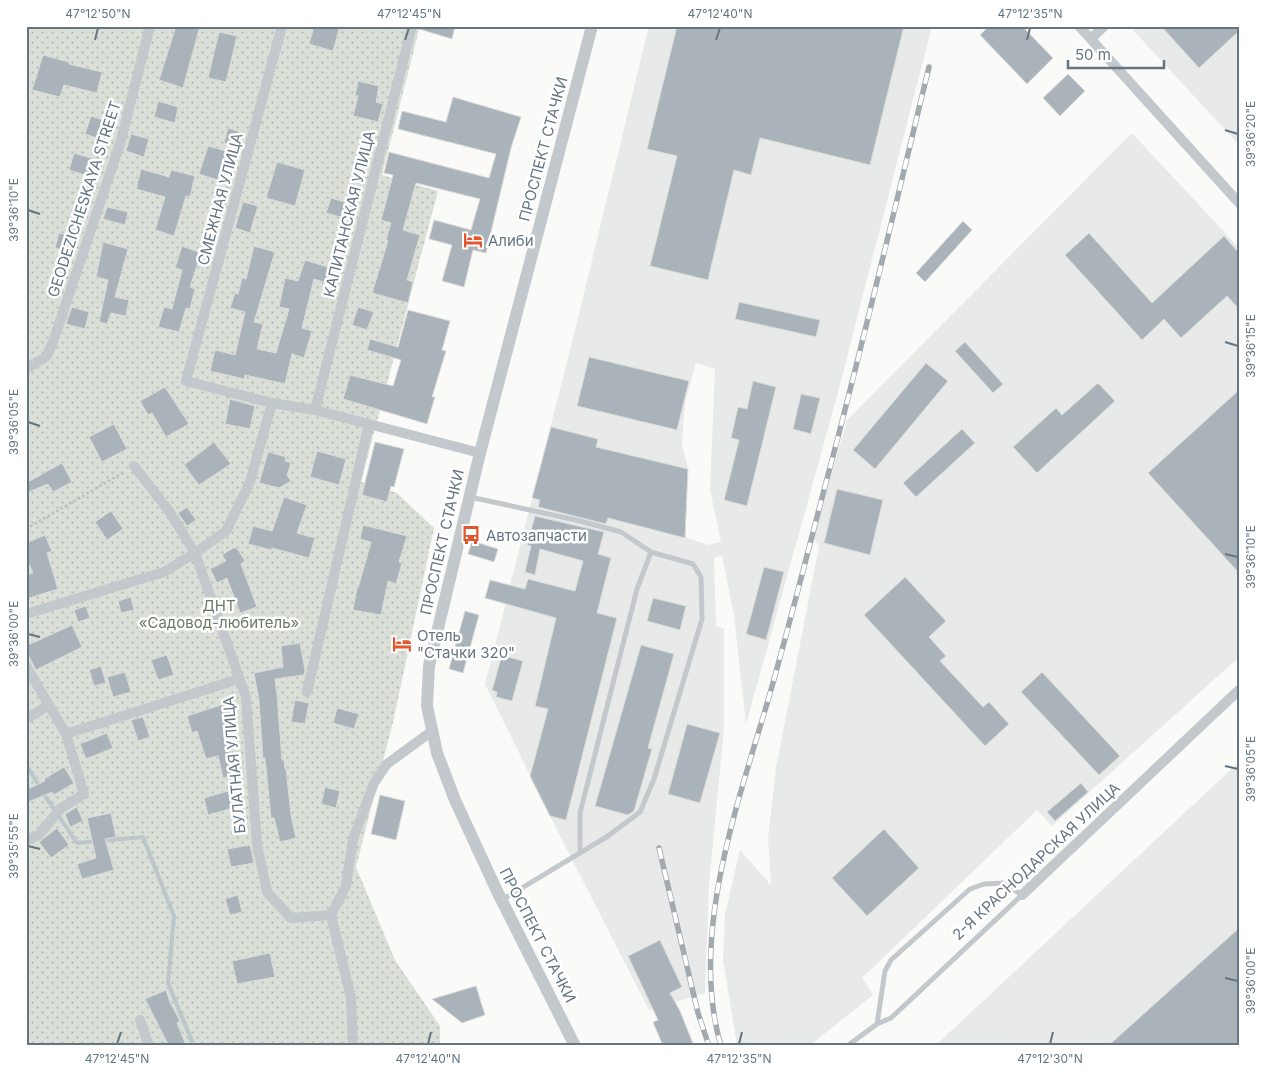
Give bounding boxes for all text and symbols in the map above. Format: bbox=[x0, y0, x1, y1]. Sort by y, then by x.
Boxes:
text: 47°12'50"N bbox=[65, 6, 131, 21]
text: 47°12'45"N bbox=[377, 6, 441, 21]
text: 47°12'40"N bbox=[687, 6, 753, 21]
text: 47°12'35"N bbox=[997, 6, 1063, 21]
scale bar bbox=[1068, 38, 1164, 70]
text: 50 m bbox=[1075, 45, 1111, 64]
street label: ПРОСПЕКТ СТАЧКИ bbox=[515, 75, 571, 223]
street label: GEODEZICHESKAYA STREET bbox=[43, 98, 125, 300]
text: 39°36'20"E bbox=[1243, 101, 1258, 167]
street label: КАПИТАНСКАЯ УЛИЦА bbox=[319, 129, 379, 299]
street label: СМЕЖНАЯ УЛИЦА bbox=[193, 131, 247, 267]
text: 39°36'10"E bbox=[6, 178, 21, 242]
hotel icon: Алиби bbox=[462, 229, 484, 251]
place label: Алиби bbox=[488, 231, 534, 250]
text: 39°36'15"E bbox=[1243, 314, 1258, 378]
text: 39°36'05"E bbox=[6, 389, 21, 455]
street label: ПРОСПЕКТ СТАЧКИ bbox=[416, 467, 468, 617]
bus stop icon: Автозапчасти bbox=[460, 524, 482, 546]
text: 39°36'10"E bbox=[1243, 525, 1258, 589]
place label: Автозапчасти bbox=[486, 526, 587, 545]
park label: ДНТ «Садовод-любитель» bbox=[139, 596, 299, 632]
text: 39°36'00"E bbox=[6, 601, 21, 667]
place label: Отель "Стачки 320" bbox=[417, 626, 515, 662]
hotel icon: Отель "Стачки 320" bbox=[391, 633, 413, 655]
street label: БУЛАТНАЯ УЛИЦА bbox=[219, 696, 249, 834]
text: 39°36'05"E bbox=[1243, 736, 1258, 802]
street label: 2-Я КРАСНОДАРСКАЯ УЛИЦА bbox=[948, 778, 1124, 944]
text: 39°35'55"E bbox=[6, 813, 21, 879]
street label: ПРОСПЕКТ СТАЧКИ bbox=[496, 864, 580, 1006]
text: 39°36'00"E bbox=[1243, 948, 1258, 1014]
text: 47°12'45"N bbox=[85, 1051, 149, 1066]
text: 47°12'40"N bbox=[395, 1051, 461, 1066]
text: 47°12'35"N bbox=[706, 1051, 772, 1066]
text: 47°12'30"N bbox=[1017, 1051, 1083, 1066]

